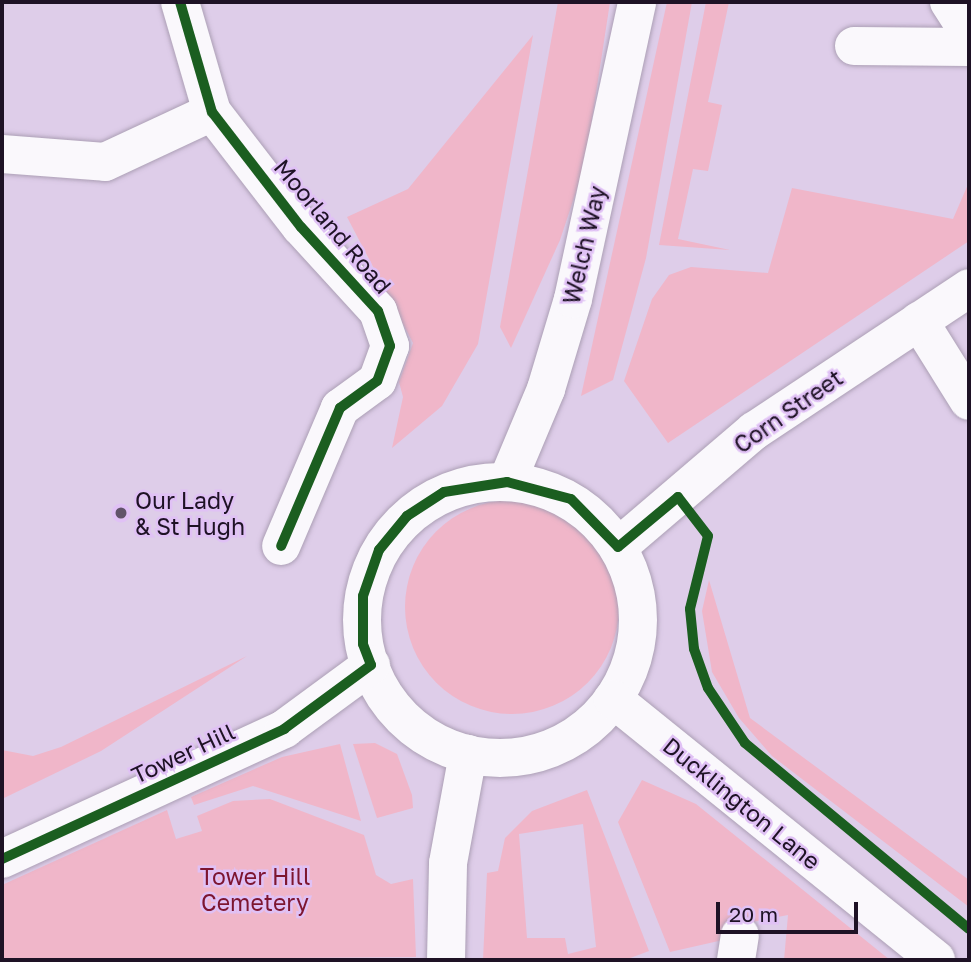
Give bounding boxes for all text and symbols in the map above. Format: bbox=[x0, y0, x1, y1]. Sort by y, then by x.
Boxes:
street label: Moorland Road bbox=[269, 153, 397, 299]
street label: Welch Way bbox=[557, 183, 611, 307]
street label: Corn Street bbox=[728, 363, 848, 459]
place label: Our Lady & St Hugh bbox=[135, 486, 245, 540]
marker: Our Lady & St Hugh bbox=[113, 505, 129, 521]
street label: Tower Hill bbox=[127, 717, 239, 789]
street label: Ducklington Lane bbox=[658, 731, 826, 875]
park label: Tower Hill Cemetery bbox=[200, 862, 310, 916]
scale bar bbox=[719, 888, 861, 932]
text: 20 m bbox=[729, 901, 778, 927]

